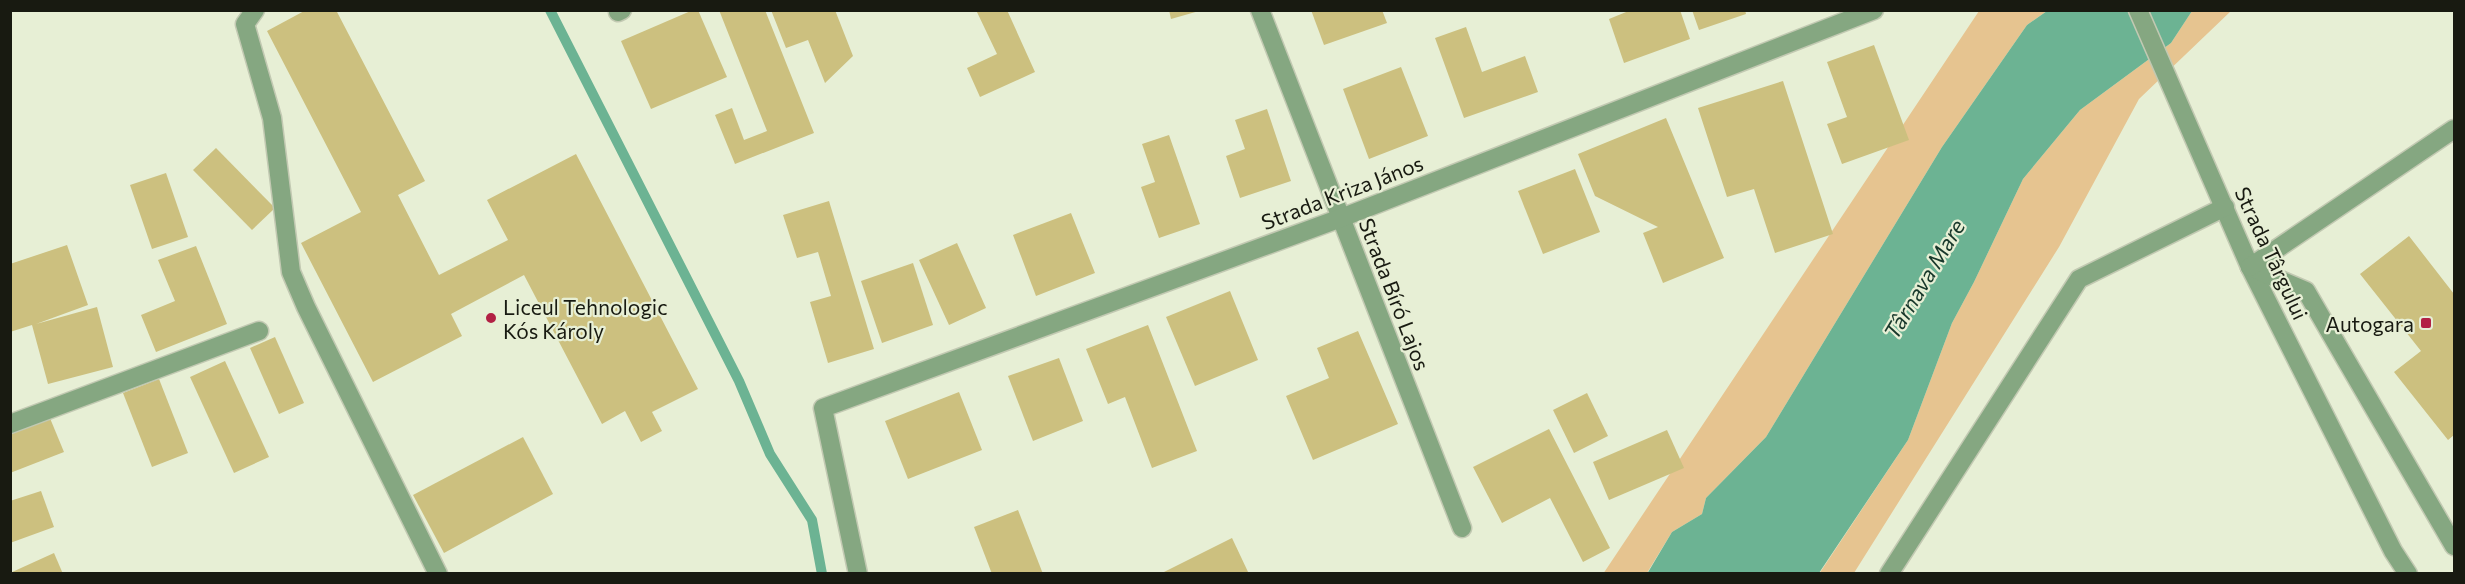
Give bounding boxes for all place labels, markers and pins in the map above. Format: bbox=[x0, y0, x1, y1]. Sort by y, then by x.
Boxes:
place label: Liceul Tehnologic Kós Károly bbox=[503, 294, 668, 343]
marker: Liceul Tehnologic Kós Károly bbox=[484, 311, 498, 325]
place label: Autogara bbox=[2326, 311, 2414, 336]
marker: Autogara bbox=[2419, 316, 2433, 330]

